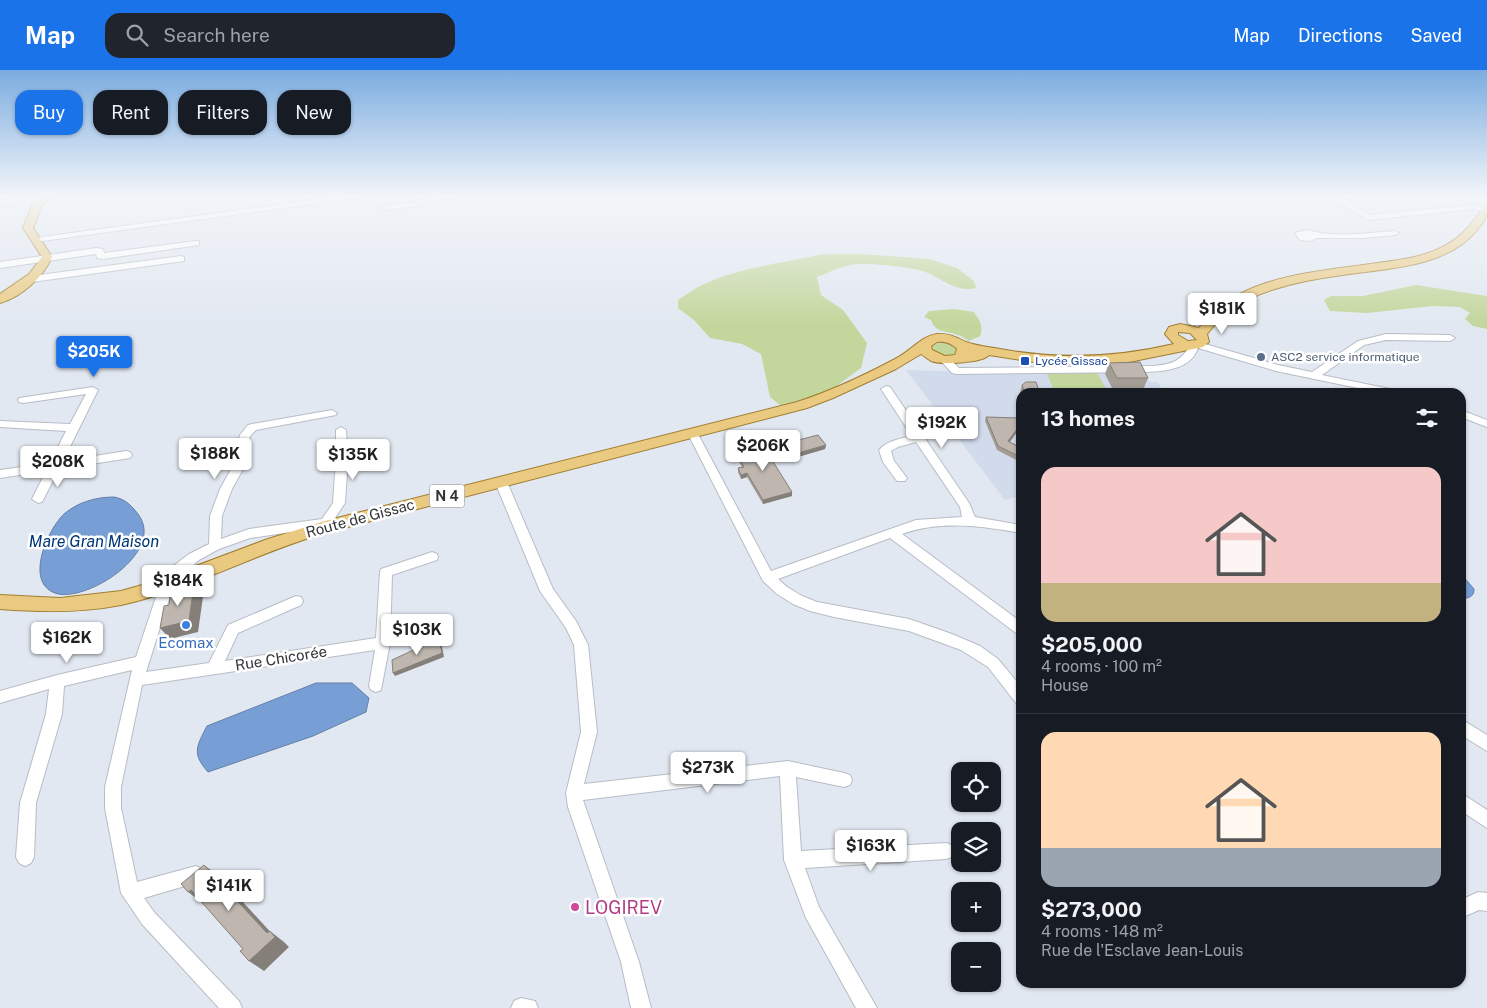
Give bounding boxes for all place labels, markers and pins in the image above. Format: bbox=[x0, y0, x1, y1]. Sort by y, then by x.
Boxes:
pin: $181K bbox=[1187, 292, 1257, 335]
pin: $205K bbox=[59, 336, 129, 378]
place label: ASC2 service informatique bbox=[1271, 350, 1420, 364]
marker: ASC2 service informatique bbox=[1255, 351, 1267, 363]
place label: Lycée Gissac bbox=[1035, 354, 1108, 368]
marker: Lycée Gissac bbox=[1019, 355, 1031, 367]
pin: $192K bbox=[907, 406, 977, 449]
pin: $206K bbox=[728, 430, 798, 472]
pin: $188K bbox=[180, 438, 250, 480]
pin: $135K bbox=[318, 438, 388, 481]
pin: $208K bbox=[23, 446, 93, 488]
pin: $184K bbox=[143, 564, 213, 607]
pin: $103K bbox=[382, 614, 452, 656]
marker: Ecomax bbox=[180, 619, 192, 631]
pin: $162K bbox=[32, 622, 102, 664]
place label: Ecomax bbox=[158, 634, 214, 651]
pin: $273K bbox=[673, 752, 743, 794]
pin: $163K bbox=[836, 830, 906, 872]
pin: $141K bbox=[194, 870, 264, 912]
place label: LOGIREV bbox=[585, 897, 662, 918]
marker: LOGIREV bbox=[569, 901, 581, 913]

